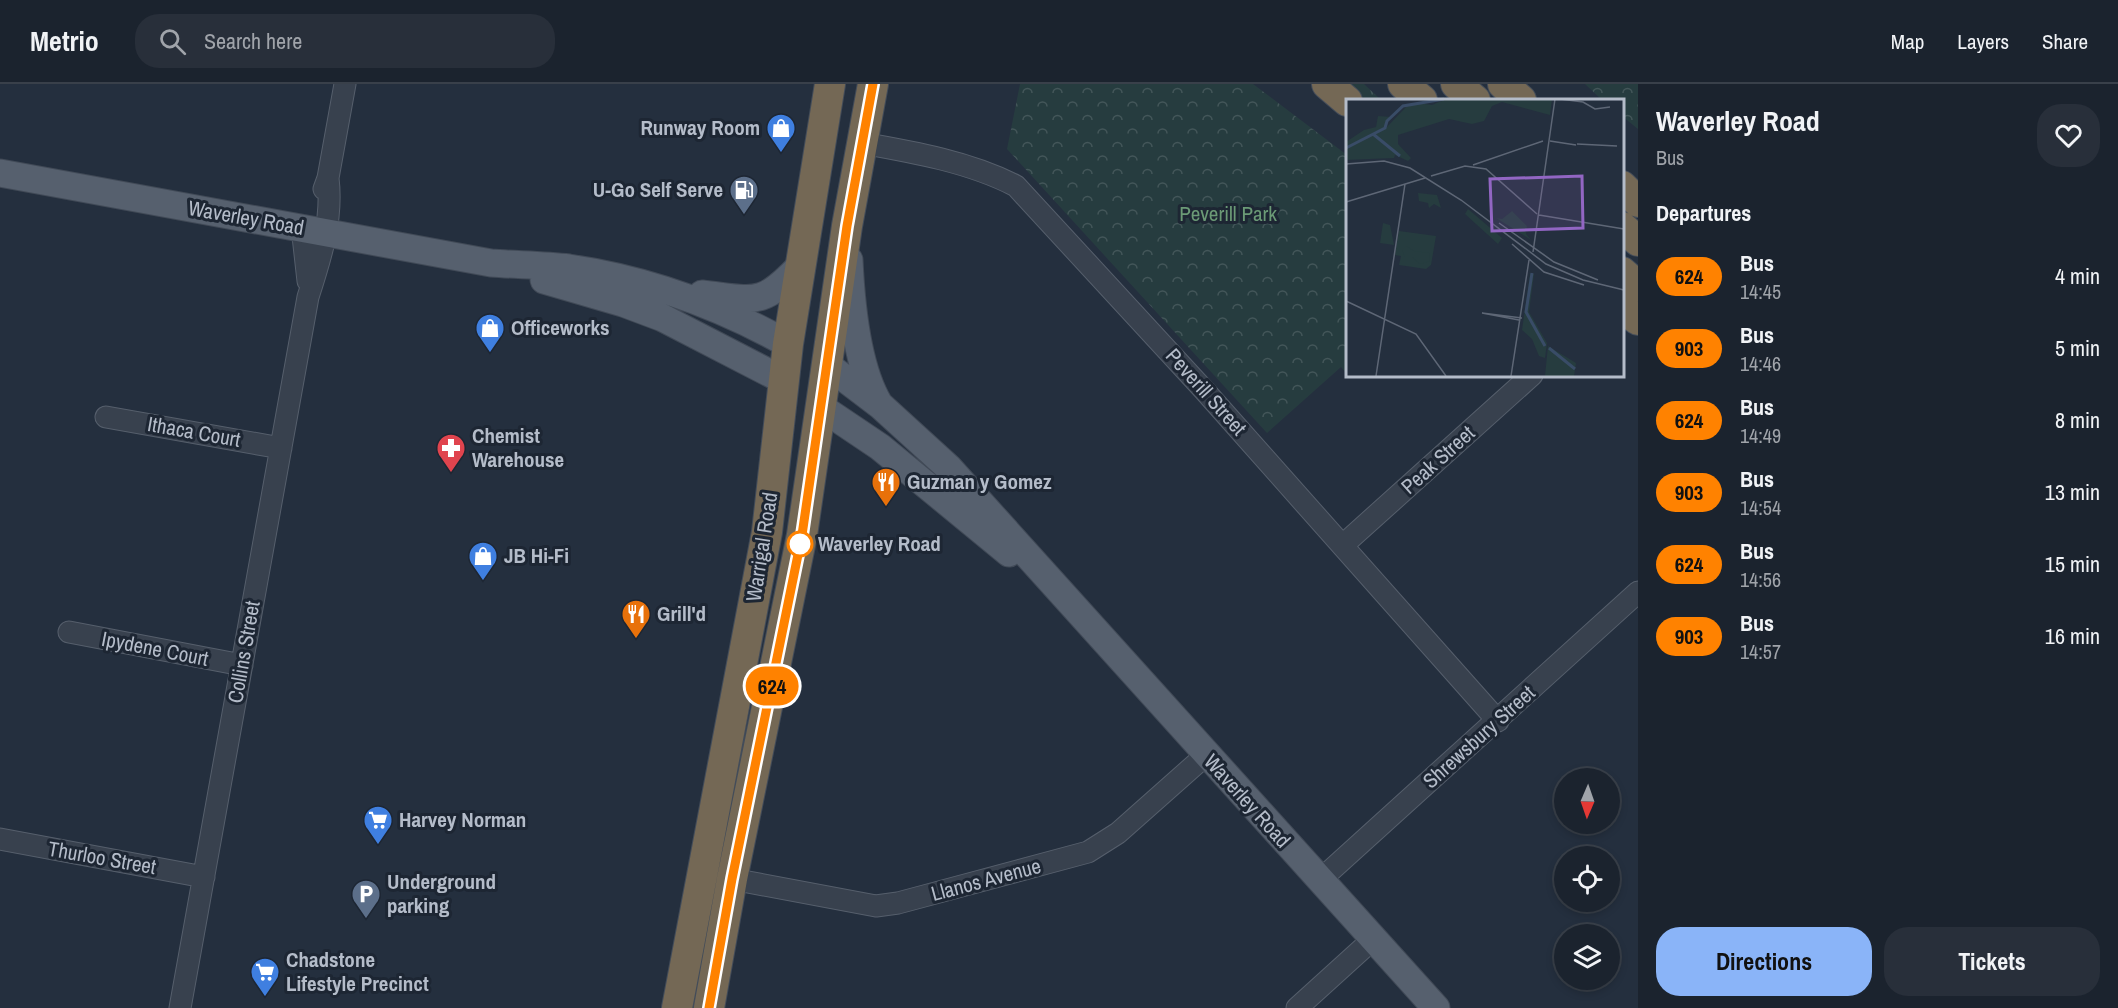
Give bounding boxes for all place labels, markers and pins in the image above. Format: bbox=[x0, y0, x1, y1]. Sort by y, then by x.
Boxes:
shop icon: Runway Room bbox=[765, 112, 797, 154]
place label: Runway Room bbox=[640, 113, 760, 142]
fuel station icon: U-Go Self Serve bbox=[728, 174, 760, 216]
place label: U-Go Self Serve bbox=[593, 175, 723, 204]
shop icon: Officeworks bbox=[474, 312, 506, 354]
place label: Officeworks bbox=[511, 313, 610, 342]
place label: Chemist Warehouse bbox=[472, 421, 564, 474]
pharmacy icon: Chemist Warehouse bbox=[435, 432, 467, 474]
restaurant icon: Guzman y Gomez bbox=[870, 466, 902, 508]
place label: Guzman y Gomez bbox=[907, 467, 1052, 496]
place label: Waverley Road bbox=[818, 529, 941, 558]
marker: Waverley Road bbox=[787, 531, 813, 557]
shop icon: JB Hi-Fi bbox=[467, 540, 499, 582]
place label: JB Hi-Fi bbox=[504, 541, 569, 570]
restaurant icon: Grill'd bbox=[620, 598, 652, 640]
place label: Grill'd bbox=[657, 599, 706, 628]
supermarket icon: Harvey Norman bbox=[362, 804, 394, 846]
place label: Harvey Norman bbox=[399, 805, 526, 834]
place label: Underground parking bbox=[387, 867, 496, 920]
parking icon: Underground parking bbox=[350, 878, 382, 920]
place label: Chadstone Lifestyle Precinct bbox=[286, 945, 429, 998]
supermarket icon: Chadstone Lifestyle Precinct bbox=[249, 956, 281, 998]

